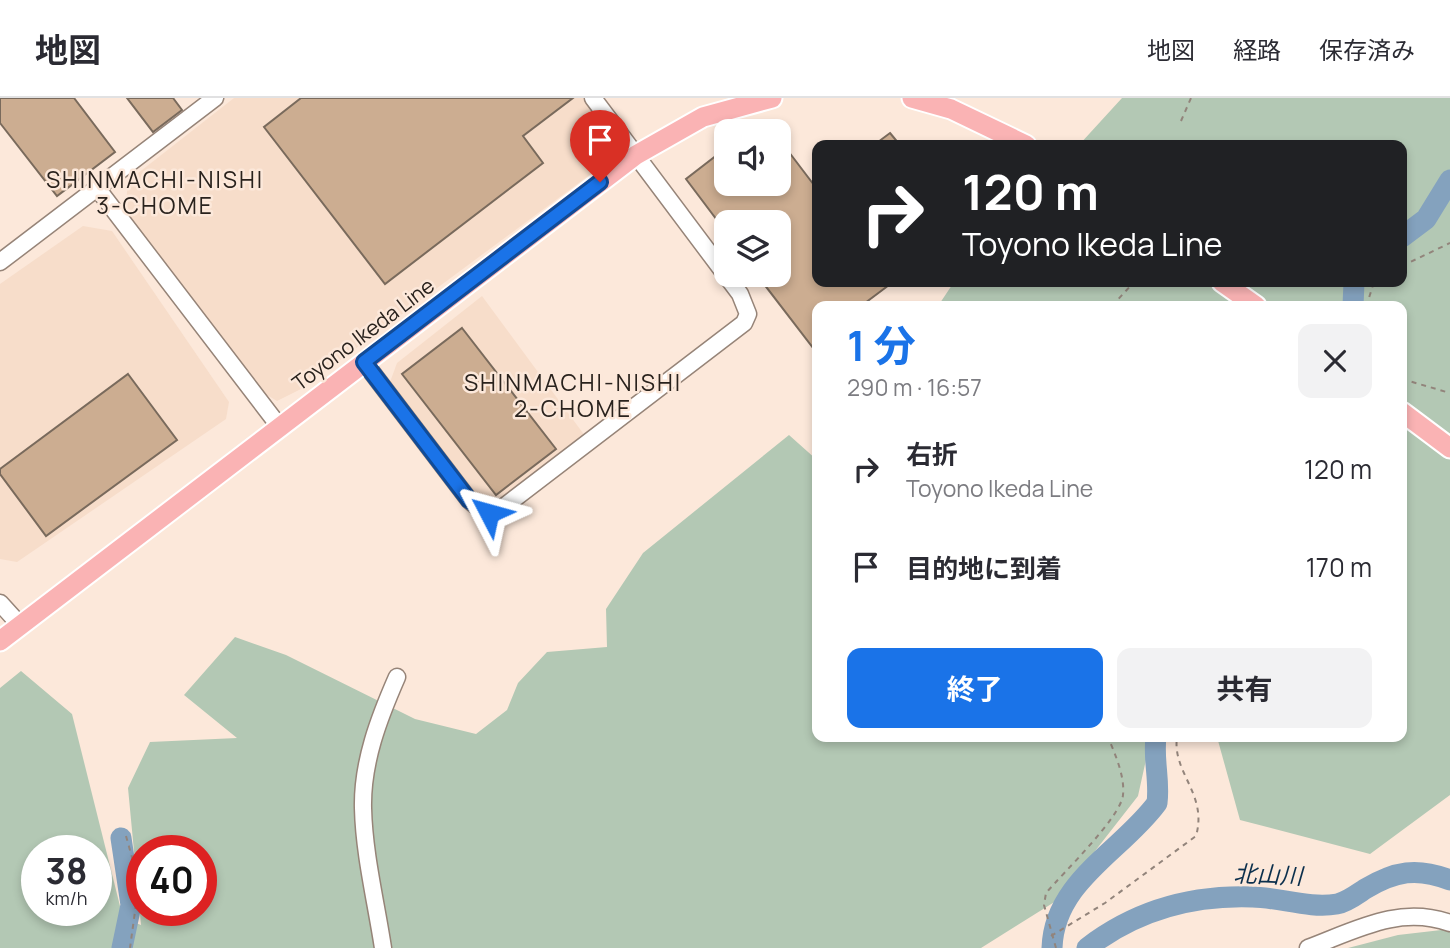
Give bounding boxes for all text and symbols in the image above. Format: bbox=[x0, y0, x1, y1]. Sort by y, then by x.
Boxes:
text: 地図 bbox=[35, 27, 101, 72]
text: 地図 bbox=[1147, 33, 1195, 66]
text: 経路 bbox=[1233, 33, 1281, 66]
text: 保存済み bbox=[1319, 33, 1415, 66]
pin bbox=[570, 110, 630, 182]
map controls bbox=[714, 119, 791, 287]
button: sound bbox=[714, 119, 791, 196]
icon: arrive bbox=[581, 121, 619, 159]
text: 120 m bbox=[962, 158, 1099, 225]
district label: SHINMACHI-NISHI 3-CHOME bbox=[46, 163, 264, 221]
icon: right bbox=[847, 168, 938, 259]
button: layers bbox=[714, 210, 791, 287]
text: Toyono Ikeda Line bbox=[962, 222, 1223, 266]
street label: Toyono Ikeda Line bbox=[286, 271, 440, 397]
text: 1 分 bbox=[847, 316, 916, 374]
button: close bbox=[1298, 324, 1372, 398]
district label: SHINMACHI-NISHI 2-CHOME bbox=[464, 366, 682, 424]
text: 290 m · 16:57 bbox=[847, 371, 982, 403]
text: 右折 bbox=[906, 436, 958, 472]
icon: right bbox=[847, 450, 885, 488]
text: 120 m bbox=[1304, 451, 1372, 487]
text: Toyono Ikeda Line bbox=[906, 472, 1093, 504]
position arrow bbox=[452, 476, 526, 550]
icon: arrive bbox=[847, 548, 885, 586]
text: 170 m bbox=[1306, 549, 1372, 585]
text: 目的地に到着 bbox=[906, 550, 1062, 586]
button: 終了 bbox=[847, 648, 1103, 728]
button: 共有 bbox=[1117, 648, 1372, 728]
speed limit sign: 40 bbox=[126, 835, 217, 926]
text: 38 bbox=[46, 847, 87, 895]
water label: 北山川 bbox=[1233, 857, 1306, 891]
text: km/h bbox=[46, 886, 87, 910]

